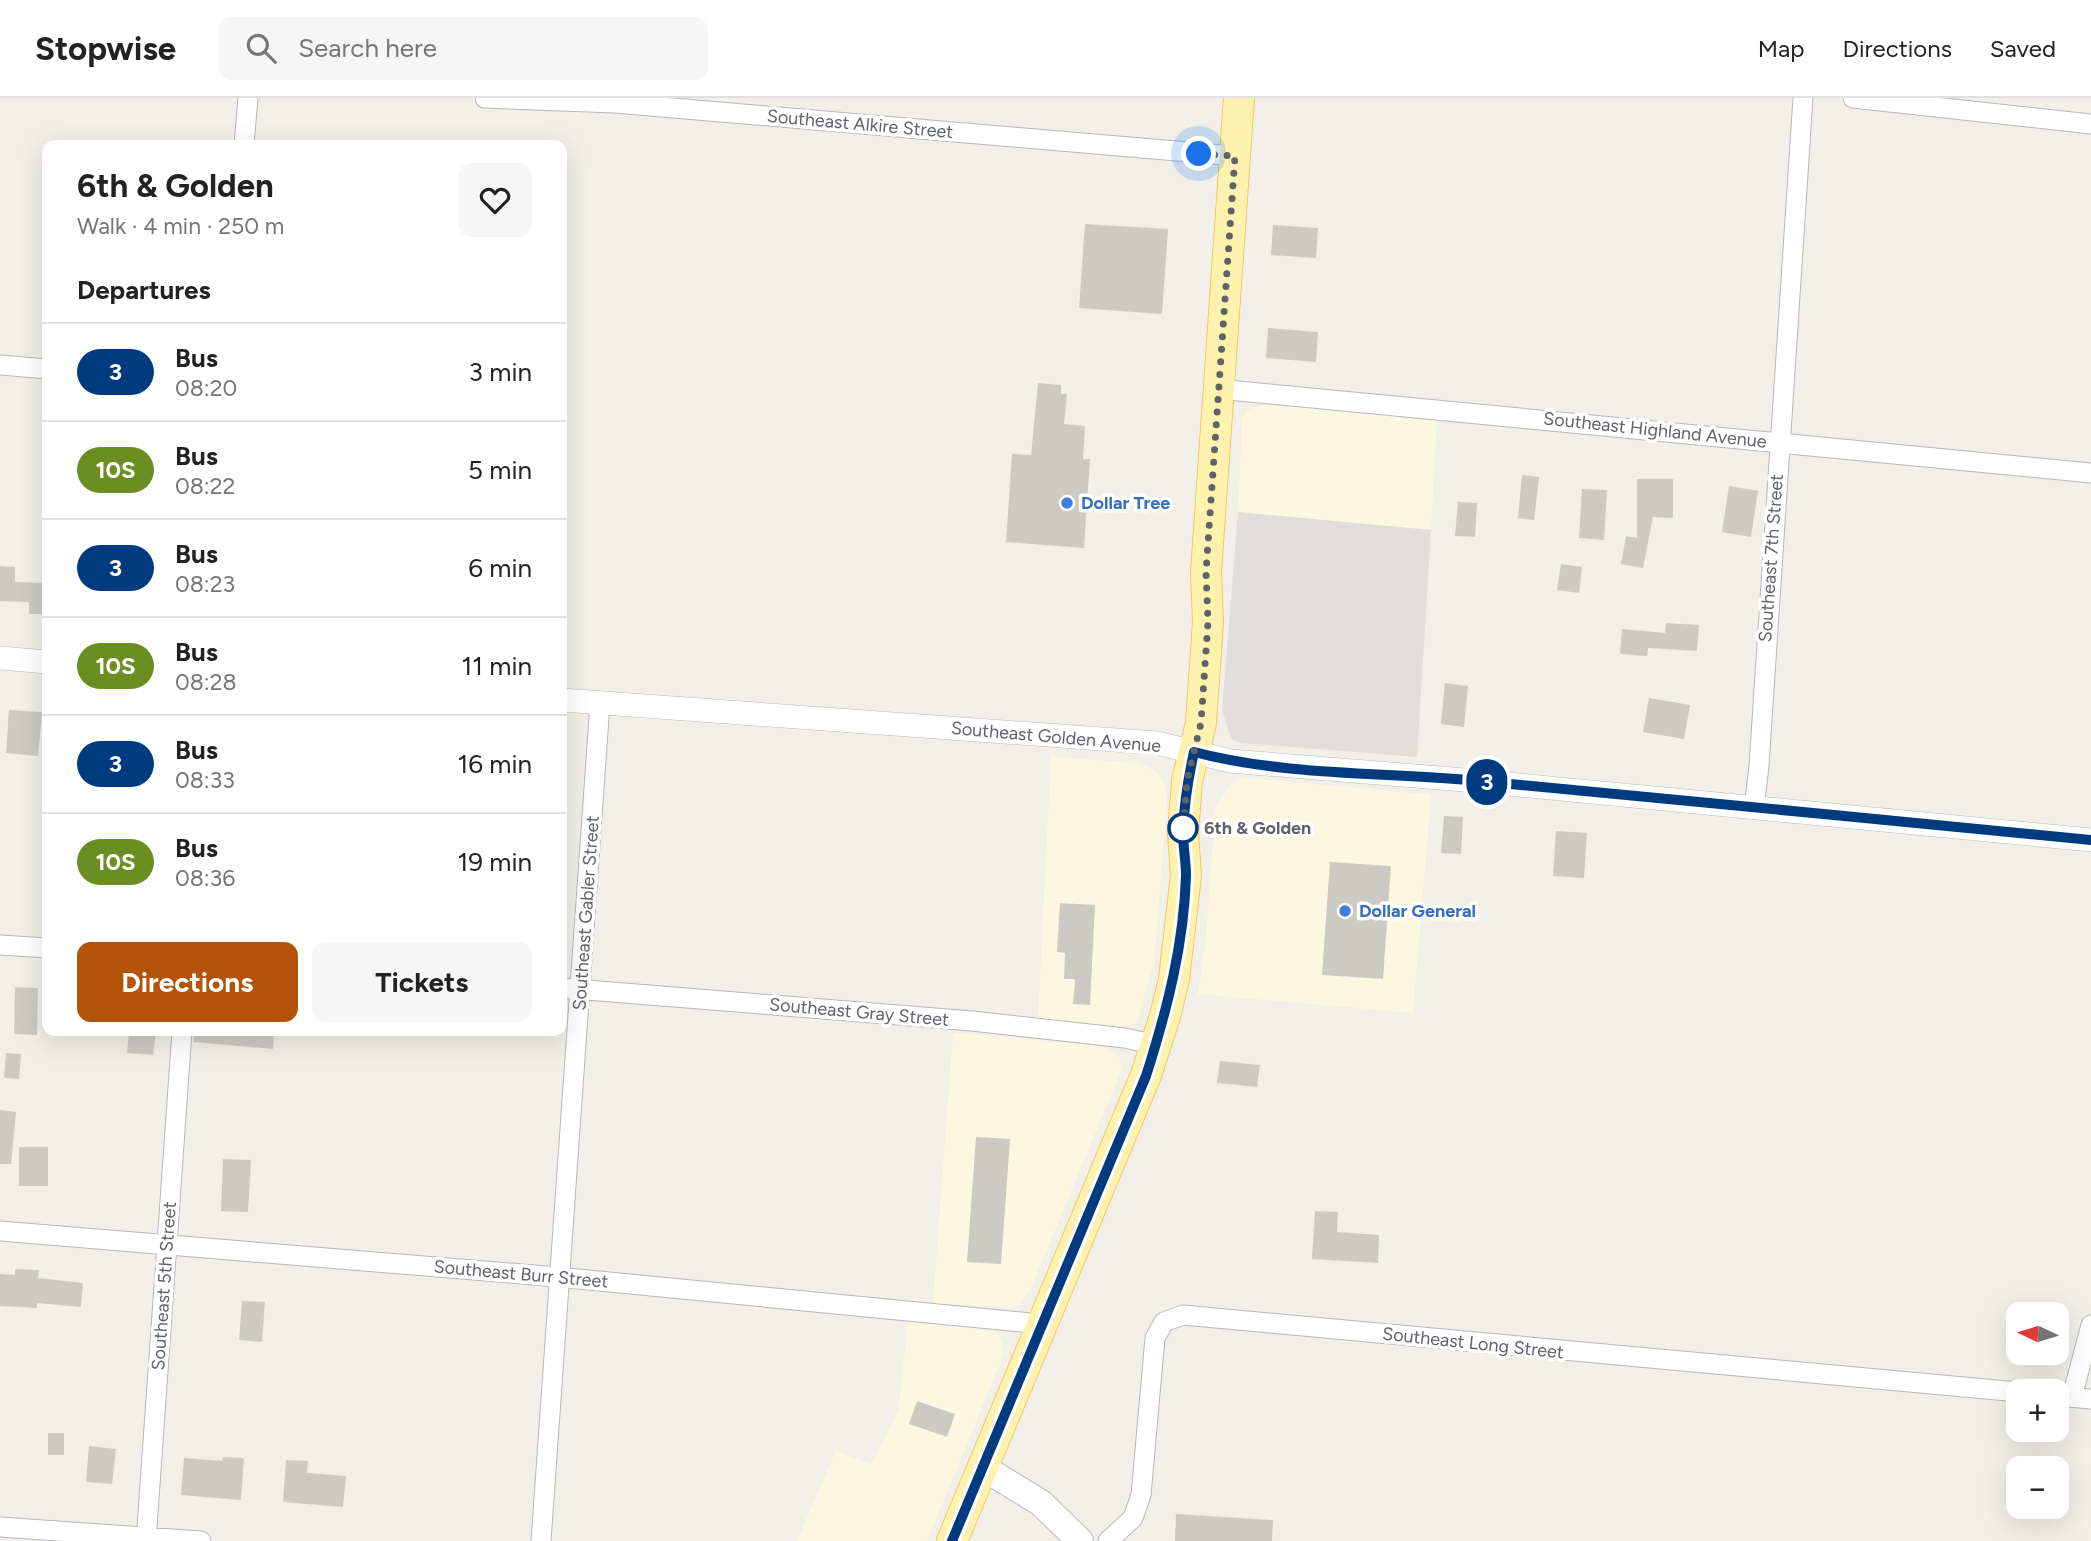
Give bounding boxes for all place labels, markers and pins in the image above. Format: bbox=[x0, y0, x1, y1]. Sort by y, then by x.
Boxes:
place label: Dollar Tree bbox=[1081, 492, 1170, 514]
marker: Dollar Tree bbox=[1059, 495, 1075, 511]
marker: 6th & Golden bbox=[1168, 813, 1198, 843]
place label: 6th & Golden bbox=[1204, 817, 1311, 839]
place label: Dollar General bbox=[1359, 900, 1476, 922]
marker: Dollar General bbox=[1337, 903, 1353, 919]

